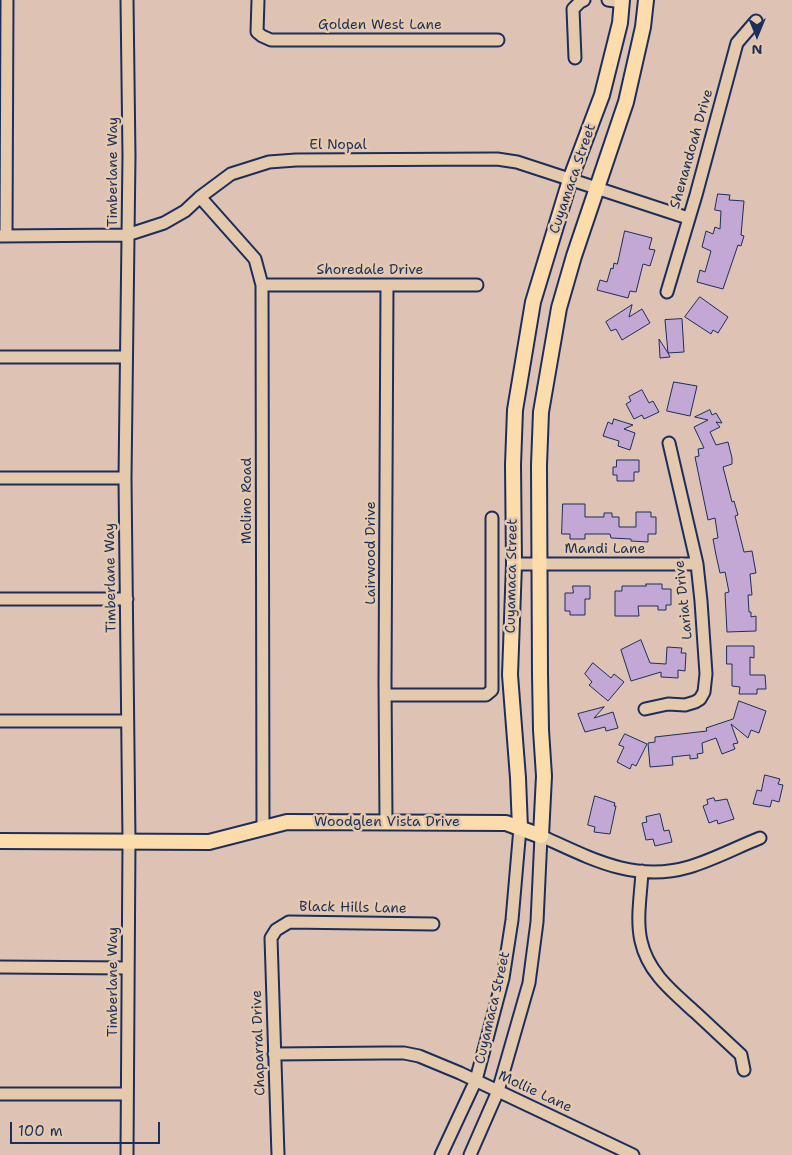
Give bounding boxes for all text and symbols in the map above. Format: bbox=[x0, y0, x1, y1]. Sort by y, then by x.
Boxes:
north arrow bbox=[732, 10, 782, 60]
street label: Golden West Lane bbox=[318, 17, 442, 33]
text: N bbox=[751, 41, 763, 59]
street label: Shenandoah Drive bbox=[667, 87, 717, 211]
street label: Timberlane Way bbox=[105, 117, 121, 227]
street label: Cuyamaca Street bbox=[546, 122, 600, 236]
street label: El Nopal bbox=[309, 137, 367, 153]
street label: Shoredale Drive bbox=[317, 262, 423, 278]
street label: Molino Road bbox=[239, 458, 255, 544]
street label: Lairwood Drive bbox=[363, 501, 379, 605]
street label: Cuyamaca Street bbox=[503, 518, 521, 634]
street label: Timberlane Way bbox=[102, 523, 120, 633]
street label: Mandi Lane bbox=[565, 541, 645, 557]
street label: Lariat Drive bbox=[671, 559, 697, 641]
street label: Woodglen Vista Drive bbox=[314, 814, 460, 830]
street label: Black Hills Lane bbox=[299, 899, 407, 917]
street label: Timberlane Way bbox=[105, 927, 121, 1037]
street label: Cuyamaca Street bbox=[472, 950, 514, 1066]
street label: Chaparral Drive bbox=[249, 990, 269, 1096]
street label: Mollie Lane bbox=[496, 1068, 574, 1116]
scale bar bbox=[12, 1112, 162, 1144]
text: 100 m bbox=[18, 1121, 63, 1141]

